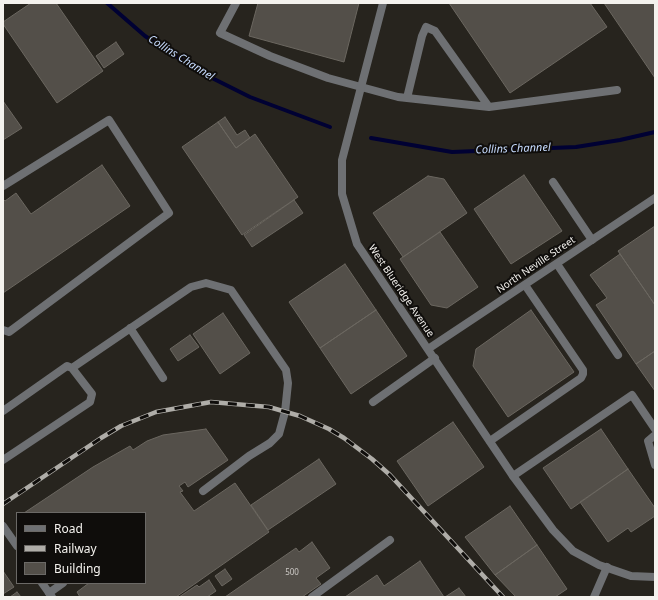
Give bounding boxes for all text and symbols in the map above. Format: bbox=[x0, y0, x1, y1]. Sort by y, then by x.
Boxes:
water label: Collins Channel bbox=[146, 32, 216, 84]
water label: Collins Channel bbox=[475, 141, 551, 157]
street label: North Neville Street bbox=[494, 234, 578, 296]
street label: West Blueridge Avenue bbox=[366, 242, 436, 340]
legend bbox=[16, 512, 146, 584]
text: Road bbox=[54, 520, 83, 537]
text: Railway bbox=[54, 540, 97, 557]
text: Building bbox=[54, 560, 101, 577]
house number: 500 bbox=[285, 568, 299, 578]

